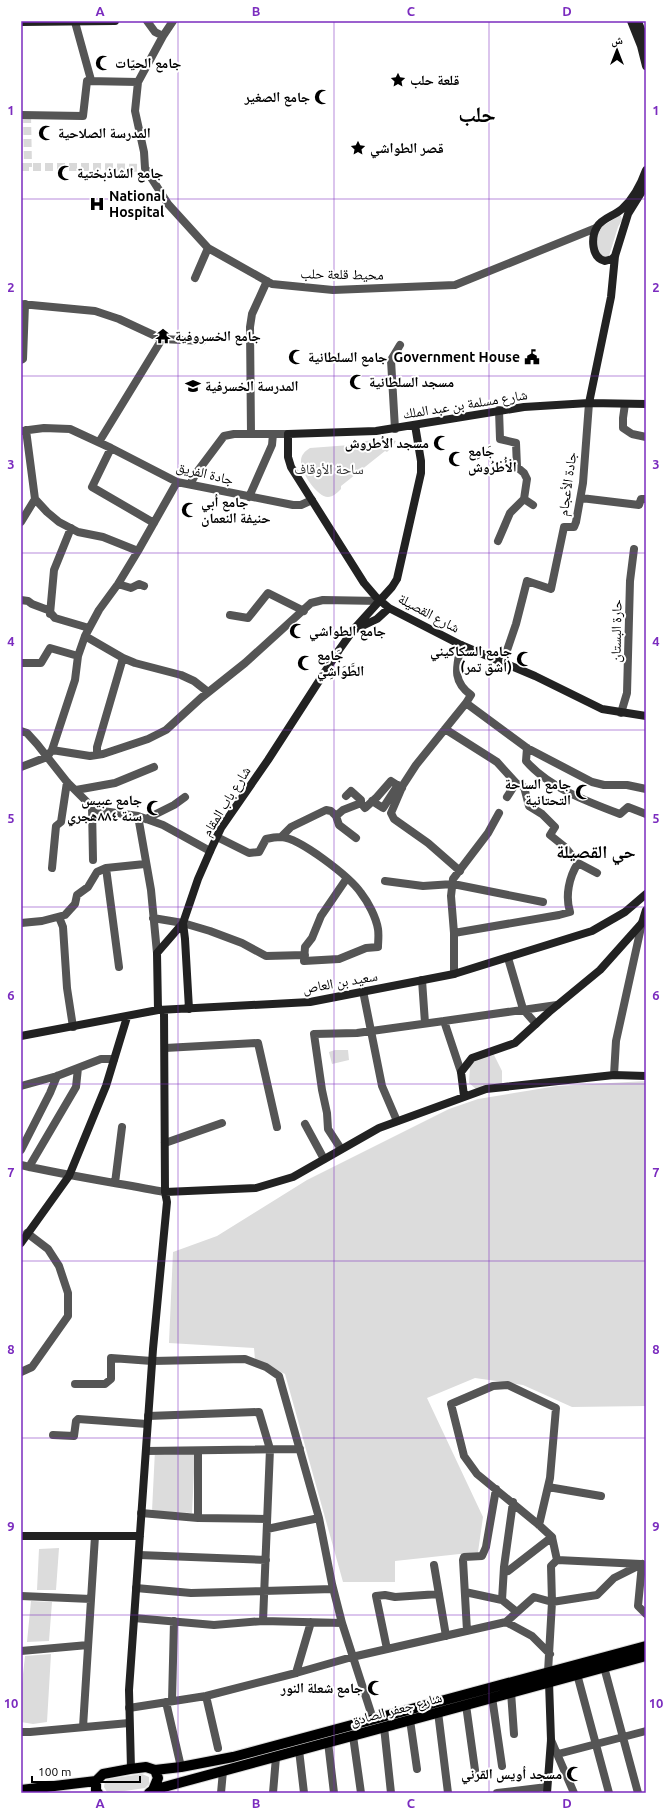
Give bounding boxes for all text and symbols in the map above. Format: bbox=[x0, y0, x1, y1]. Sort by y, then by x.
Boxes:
text: A bbox=[95, 4, 105, 18]
text: B bbox=[252, 4, 261, 18]
text: C bbox=[407, 4, 416, 18]
text: D bbox=[562, 4, 572, 18]
north arrow bbox=[597, 30, 637, 70]
text: ش bbox=[611, 34, 623, 48]
mosque icon: جامع الحيّات bbox=[94, 54, 112, 72]
place label: جامع الحيّات bbox=[115, 55, 181, 73]
place icon: قلعة حلب bbox=[389, 71, 407, 89]
place label: قلعة حلب bbox=[410, 72, 459, 89]
mosque icon: جامع الصغير bbox=[313, 88, 331, 106]
place label: جامع الصغير bbox=[244, 89, 310, 107]
district label: حلب bbox=[458, 101, 496, 127]
text: 1 bbox=[7, 103, 15, 117]
text: 1 bbox=[652, 103, 660, 117]
mosque icon: المدرسة الصلاحية bbox=[37, 124, 55, 142]
place label: المدرسة الصلاحية bbox=[58, 125, 151, 141]
place icon: قصر الطواشي bbox=[349, 139, 367, 157]
place label: قصر الطواشي bbox=[370, 140, 444, 159]
mosque icon: جامع الشاذبختية bbox=[56, 164, 74, 182]
place label: جامع الشاذبختية bbox=[77, 165, 163, 183]
place label: National Hospital bbox=[109, 188, 165, 220]
hospital icon: National Hospital bbox=[88, 195, 106, 213]
street label: محيط قلعة حلب bbox=[300, 265, 384, 283]
text: 2 bbox=[7, 280, 15, 294]
text: 2 bbox=[652, 280, 660, 294]
temple icon: جامع الخسروفية bbox=[154, 327, 172, 345]
place label: جامع الخسروفية bbox=[175, 328, 261, 346]
mosque icon: جامع السلطانية bbox=[287, 348, 305, 366]
public building icon: Government House bbox=[523, 348, 541, 366]
place label: جامع السلطانية bbox=[308, 349, 387, 367]
place label: Government House bbox=[394, 349, 520, 365]
mosque icon: مسجد السلطانية bbox=[348, 373, 366, 391]
place label: مسجد السلطانية bbox=[369, 374, 454, 390]
school or university icon: المدرسة الخسرفية bbox=[184, 377, 202, 395]
place label: المدرسة الخسرفية bbox=[205, 378, 299, 394]
street label: شارع مسلمة بن عبد الملك bbox=[401, 386, 529, 424]
mosque icon: مسجد الأطروش bbox=[432, 434, 450, 452]
place label: مسجد الأطروش bbox=[345, 435, 429, 452]
place label: جَامِع الْأُطْرُوش bbox=[468, 443, 517, 476]
mosque icon: جَامِع الْأُطْرُوش bbox=[447, 450, 465, 468]
street label: جادة الأعجام bbox=[555, 451, 581, 517]
text: 3 bbox=[7, 457, 15, 471]
text: 3 bbox=[652, 457, 660, 471]
street label: جادة الفريق bbox=[174, 458, 235, 490]
park label: ساحة الأوقاف bbox=[294, 461, 364, 478]
place label: جامع أبي حنيفة النعمان bbox=[201, 494, 270, 527]
mosque icon: جامع أبي حنيفة النعمان bbox=[180, 501, 198, 519]
street label: شارع القصيلة bbox=[395, 590, 462, 638]
street label: حارة البستان bbox=[607, 599, 626, 663]
mosque icon: جامع الطواشي bbox=[288, 622, 306, 640]
place label: جامع الطواشي bbox=[309, 623, 386, 642]
text: 4 bbox=[7, 634, 15, 648]
text: 4 bbox=[652, 634, 660, 648]
place label: جامع السكاكيني (أشق تمر) bbox=[430, 643, 512, 676]
place label: جَامِع الطَّوَاشِيّ bbox=[317, 647, 364, 682]
mosque icon: جامع السكاكيني (أشق تمر) bbox=[515, 650, 533, 668]
mosque icon: جَامِع الطَّوَاشِيّ bbox=[296, 654, 314, 672]
street label: شارع باب المقام bbox=[198, 763, 255, 840]
place label: جامع الساحة التحتانية bbox=[505, 776, 571, 808]
mosque icon: جامع الساحة التحتانية bbox=[574, 783, 592, 801]
place label: جامع عبيس سنة ٨٨٤هجري bbox=[67, 792, 142, 827]
mosque icon: جامع عبيس سنة ٨٨٤هجري bbox=[145, 799, 163, 817]
text: 5 bbox=[7, 811, 15, 825]
text: 5 bbox=[652, 811, 660, 825]
district label: حي القصيلة bbox=[556, 841, 636, 866]
street label: سعيد بن العاص bbox=[301, 968, 379, 997]
text: 6 bbox=[7, 988, 15, 1002]
text: 6 bbox=[652, 988, 660, 1002]
text: 7 bbox=[7, 1165, 15, 1179]
text: 7 bbox=[652, 1165, 660, 1179]
text: 8 bbox=[7, 1342, 15, 1356]
text: 8 bbox=[652, 1342, 660, 1356]
text: 9 bbox=[7, 1519, 15, 1533]
text: 9 bbox=[652, 1519, 660, 1533]
mosque icon: جامع شعلة النور bbox=[366, 1679, 384, 1697]
place label: جامع شعلة النور bbox=[280, 1680, 363, 1698]
street label: شارع جعفر الصادق bbox=[348, 1689, 444, 1731]
text: 10 bbox=[4, 1696, 18, 1710]
text: 10 bbox=[649, 1696, 663, 1710]
scale bar bbox=[32, 1758, 140, 1784]
text: 100 m bbox=[38, 1765, 71, 1778]
mosque icon: مسجد أويس القرني bbox=[565, 1765, 583, 1783]
place label: مسجد أويس القرني bbox=[461, 1766, 562, 1785]
text: A bbox=[95, 1796, 105, 1810]
text: B bbox=[252, 1796, 261, 1810]
text: C bbox=[407, 1796, 416, 1810]
text: D bbox=[562, 1796, 572, 1810]

